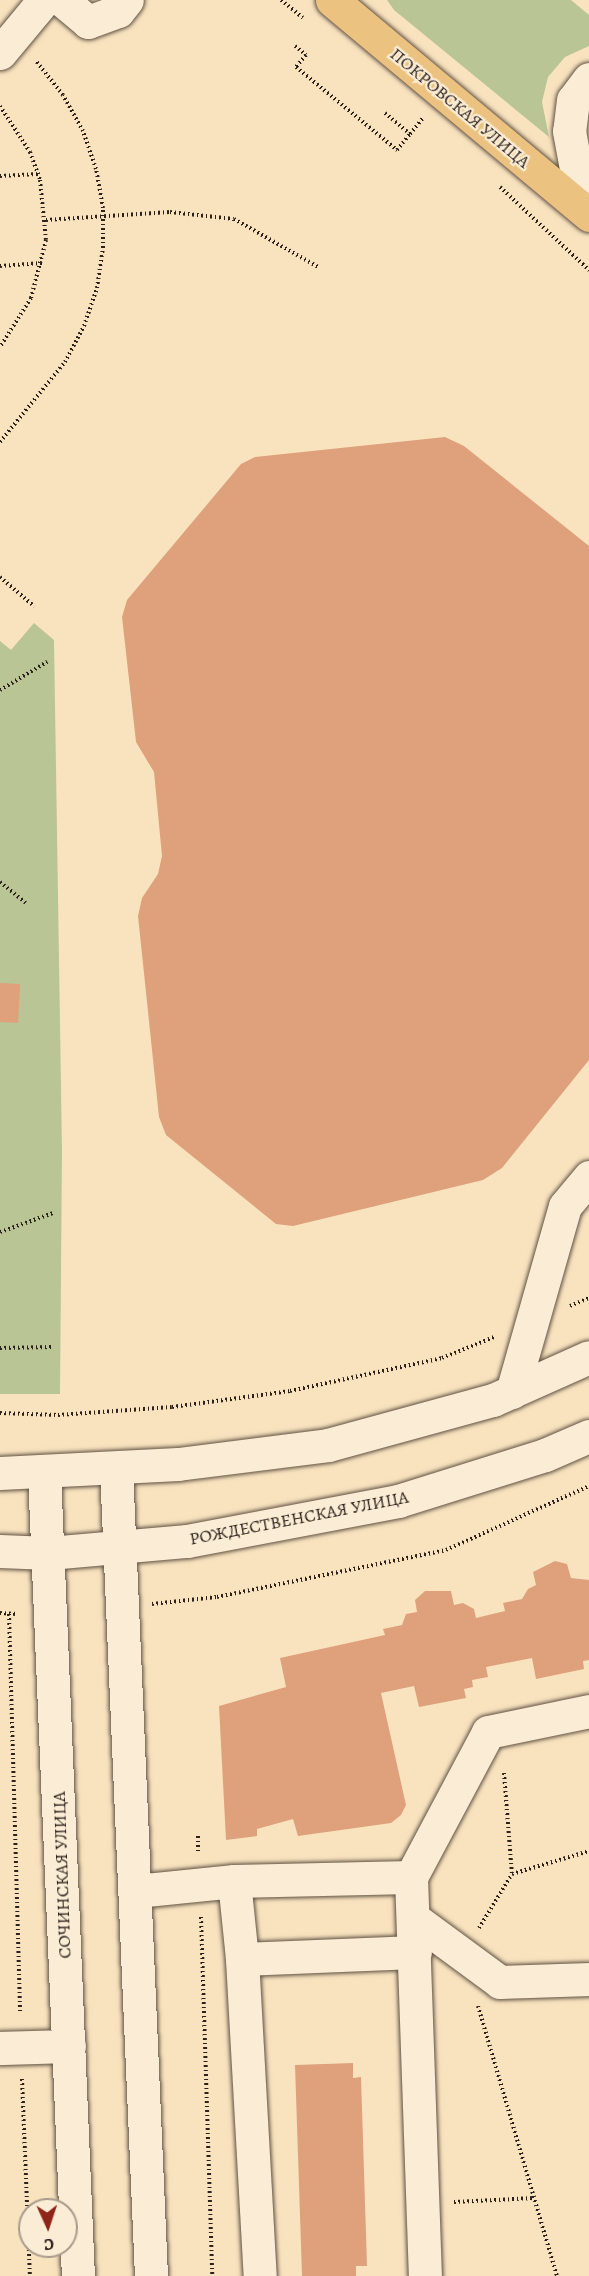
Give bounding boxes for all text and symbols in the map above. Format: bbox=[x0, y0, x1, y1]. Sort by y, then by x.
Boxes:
street label: ПОКРОВСКАЯ УЛИЦА bbox=[386, 43, 534, 173]
street label: РОЖДЕСТВЕНСКАЯ УЛИЦА bbox=[188, 1486, 410, 1550]
street label: СОЧИНСКАЯ УЛИЦА bbox=[48, 1791, 76, 1959]
north arrow bbox=[18, 2198, 78, 2258]
text: С bbox=[43, 2233, 54, 2255]

